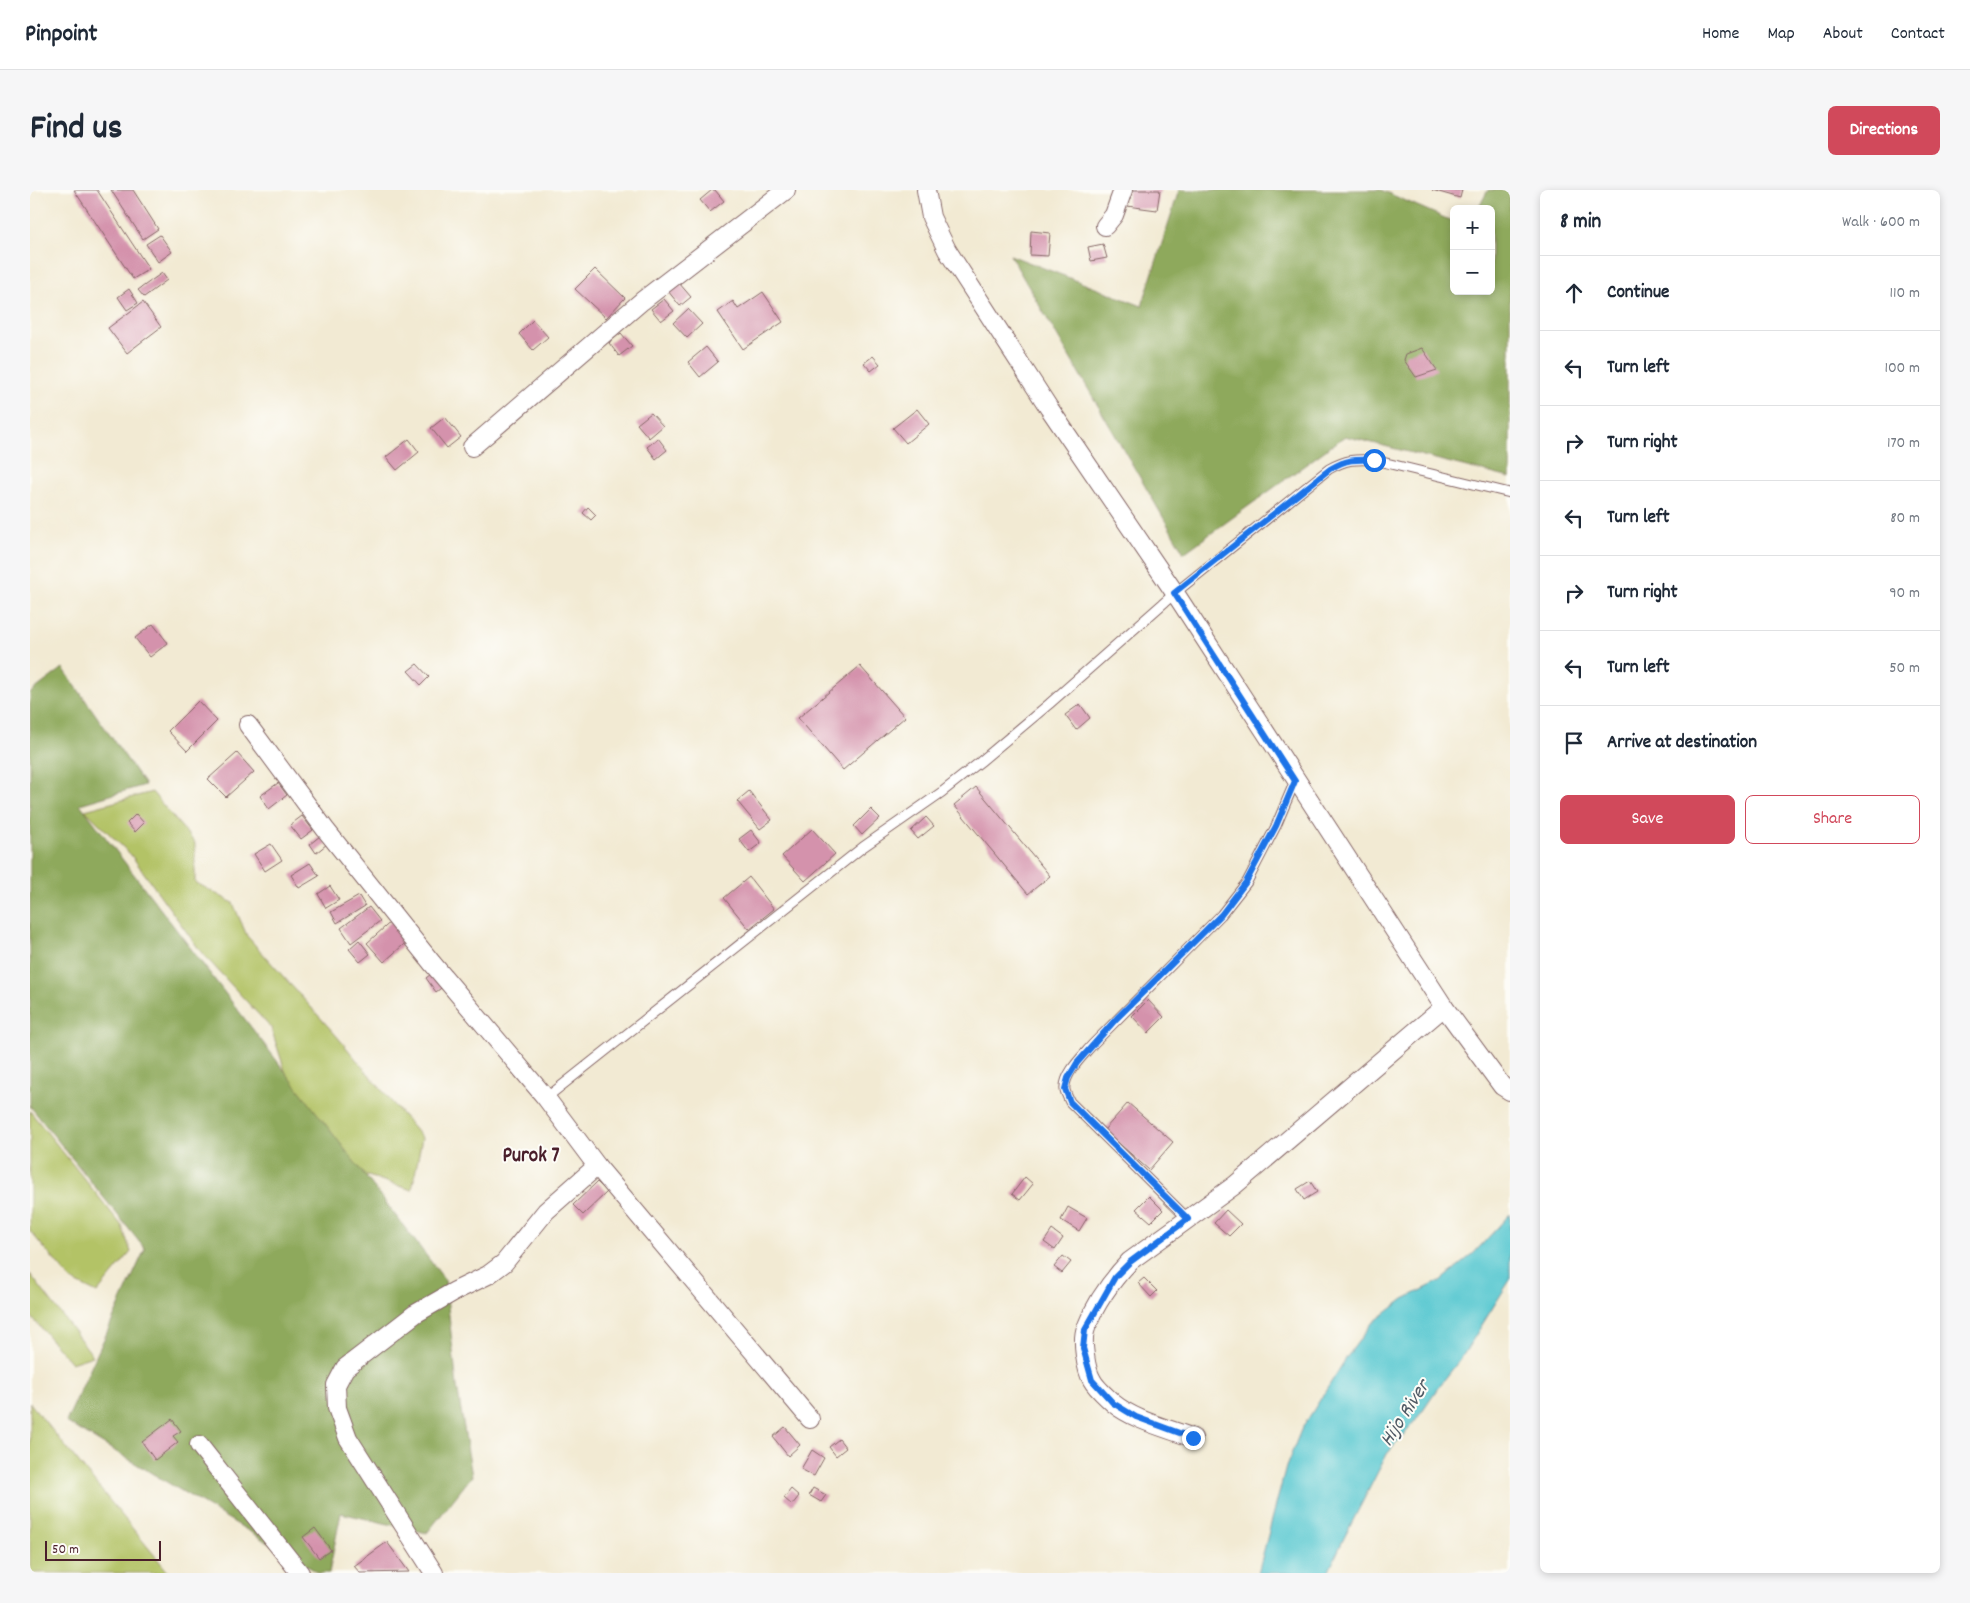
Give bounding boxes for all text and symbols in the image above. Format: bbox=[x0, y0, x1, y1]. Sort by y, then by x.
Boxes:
text: Pinpoint bbox=[25, 18, 97, 52]
text: Home bbox=[1702, 22, 1739, 47]
text: Map bbox=[1767, 22, 1795, 47]
text: About bbox=[1823, 22, 1863, 47]
text: Contact bbox=[1891, 22, 1945, 47]
text: Find us bbox=[30, 105, 122, 155]
button: Directions bbox=[1828, 106, 1940, 155]
map controls bbox=[1450, 205, 1495, 295]
button: + bbox=[1450, 205, 1495, 250]
text: 8 min bbox=[1560, 208, 1601, 238]
text: Walk · 600 m bbox=[1842, 211, 1920, 234]
button: − bbox=[1450, 250, 1495, 295]
icon: ahead bbox=[1560, 279, 1588, 307]
text: Continue bbox=[1607, 280, 1669, 307]
text: 110 m bbox=[1890, 282, 1920, 305]
icon: left bbox=[1560, 354, 1588, 382]
text: Turn left bbox=[1607, 355, 1670, 382]
text: 100 m bbox=[1884, 357, 1920, 380]
icon: right bbox=[1560, 429, 1588, 457]
text: Turn right bbox=[1607, 430, 1678, 457]
text: 170 m bbox=[1887, 432, 1920, 455]
route start bbox=[1363, 449, 1386, 472]
icon: left bbox=[1560, 504, 1588, 532]
text: Turn left bbox=[1607, 505, 1670, 532]
text: 80 m bbox=[1890, 507, 1920, 530]
icon: right bbox=[1560, 579, 1588, 607]
text: Turn right bbox=[1607, 580, 1678, 607]
text: 90 m bbox=[1889, 582, 1920, 605]
icon: left bbox=[1560, 654, 1588, 682]
text: Turn left bbox=[1607, 655, 1670, 682]
text: 50 m bbox=[1889, 657, 1920, 680]
icon: arrive bbox=[1560, 729, 1588, 757]
text: Arrive at destination bbox=[1607, 730, 1757, 757]
button: Save bbox=[1560, 795, 1735, 844]
button: Share bbox=[1745, 795, 1920, 844]
district label: Purok 7 bbox=[502, 1142, 560, 1172]
water label: Hijo River bbox=[1373, 1373, 1440, 1453]
route end bbox=[1182, 1427, 1205, 1450]
scale bar bbox=[45, 1538, 161, 1561]
text: 50 m bbox=[52, 1540, 79, 1560]

